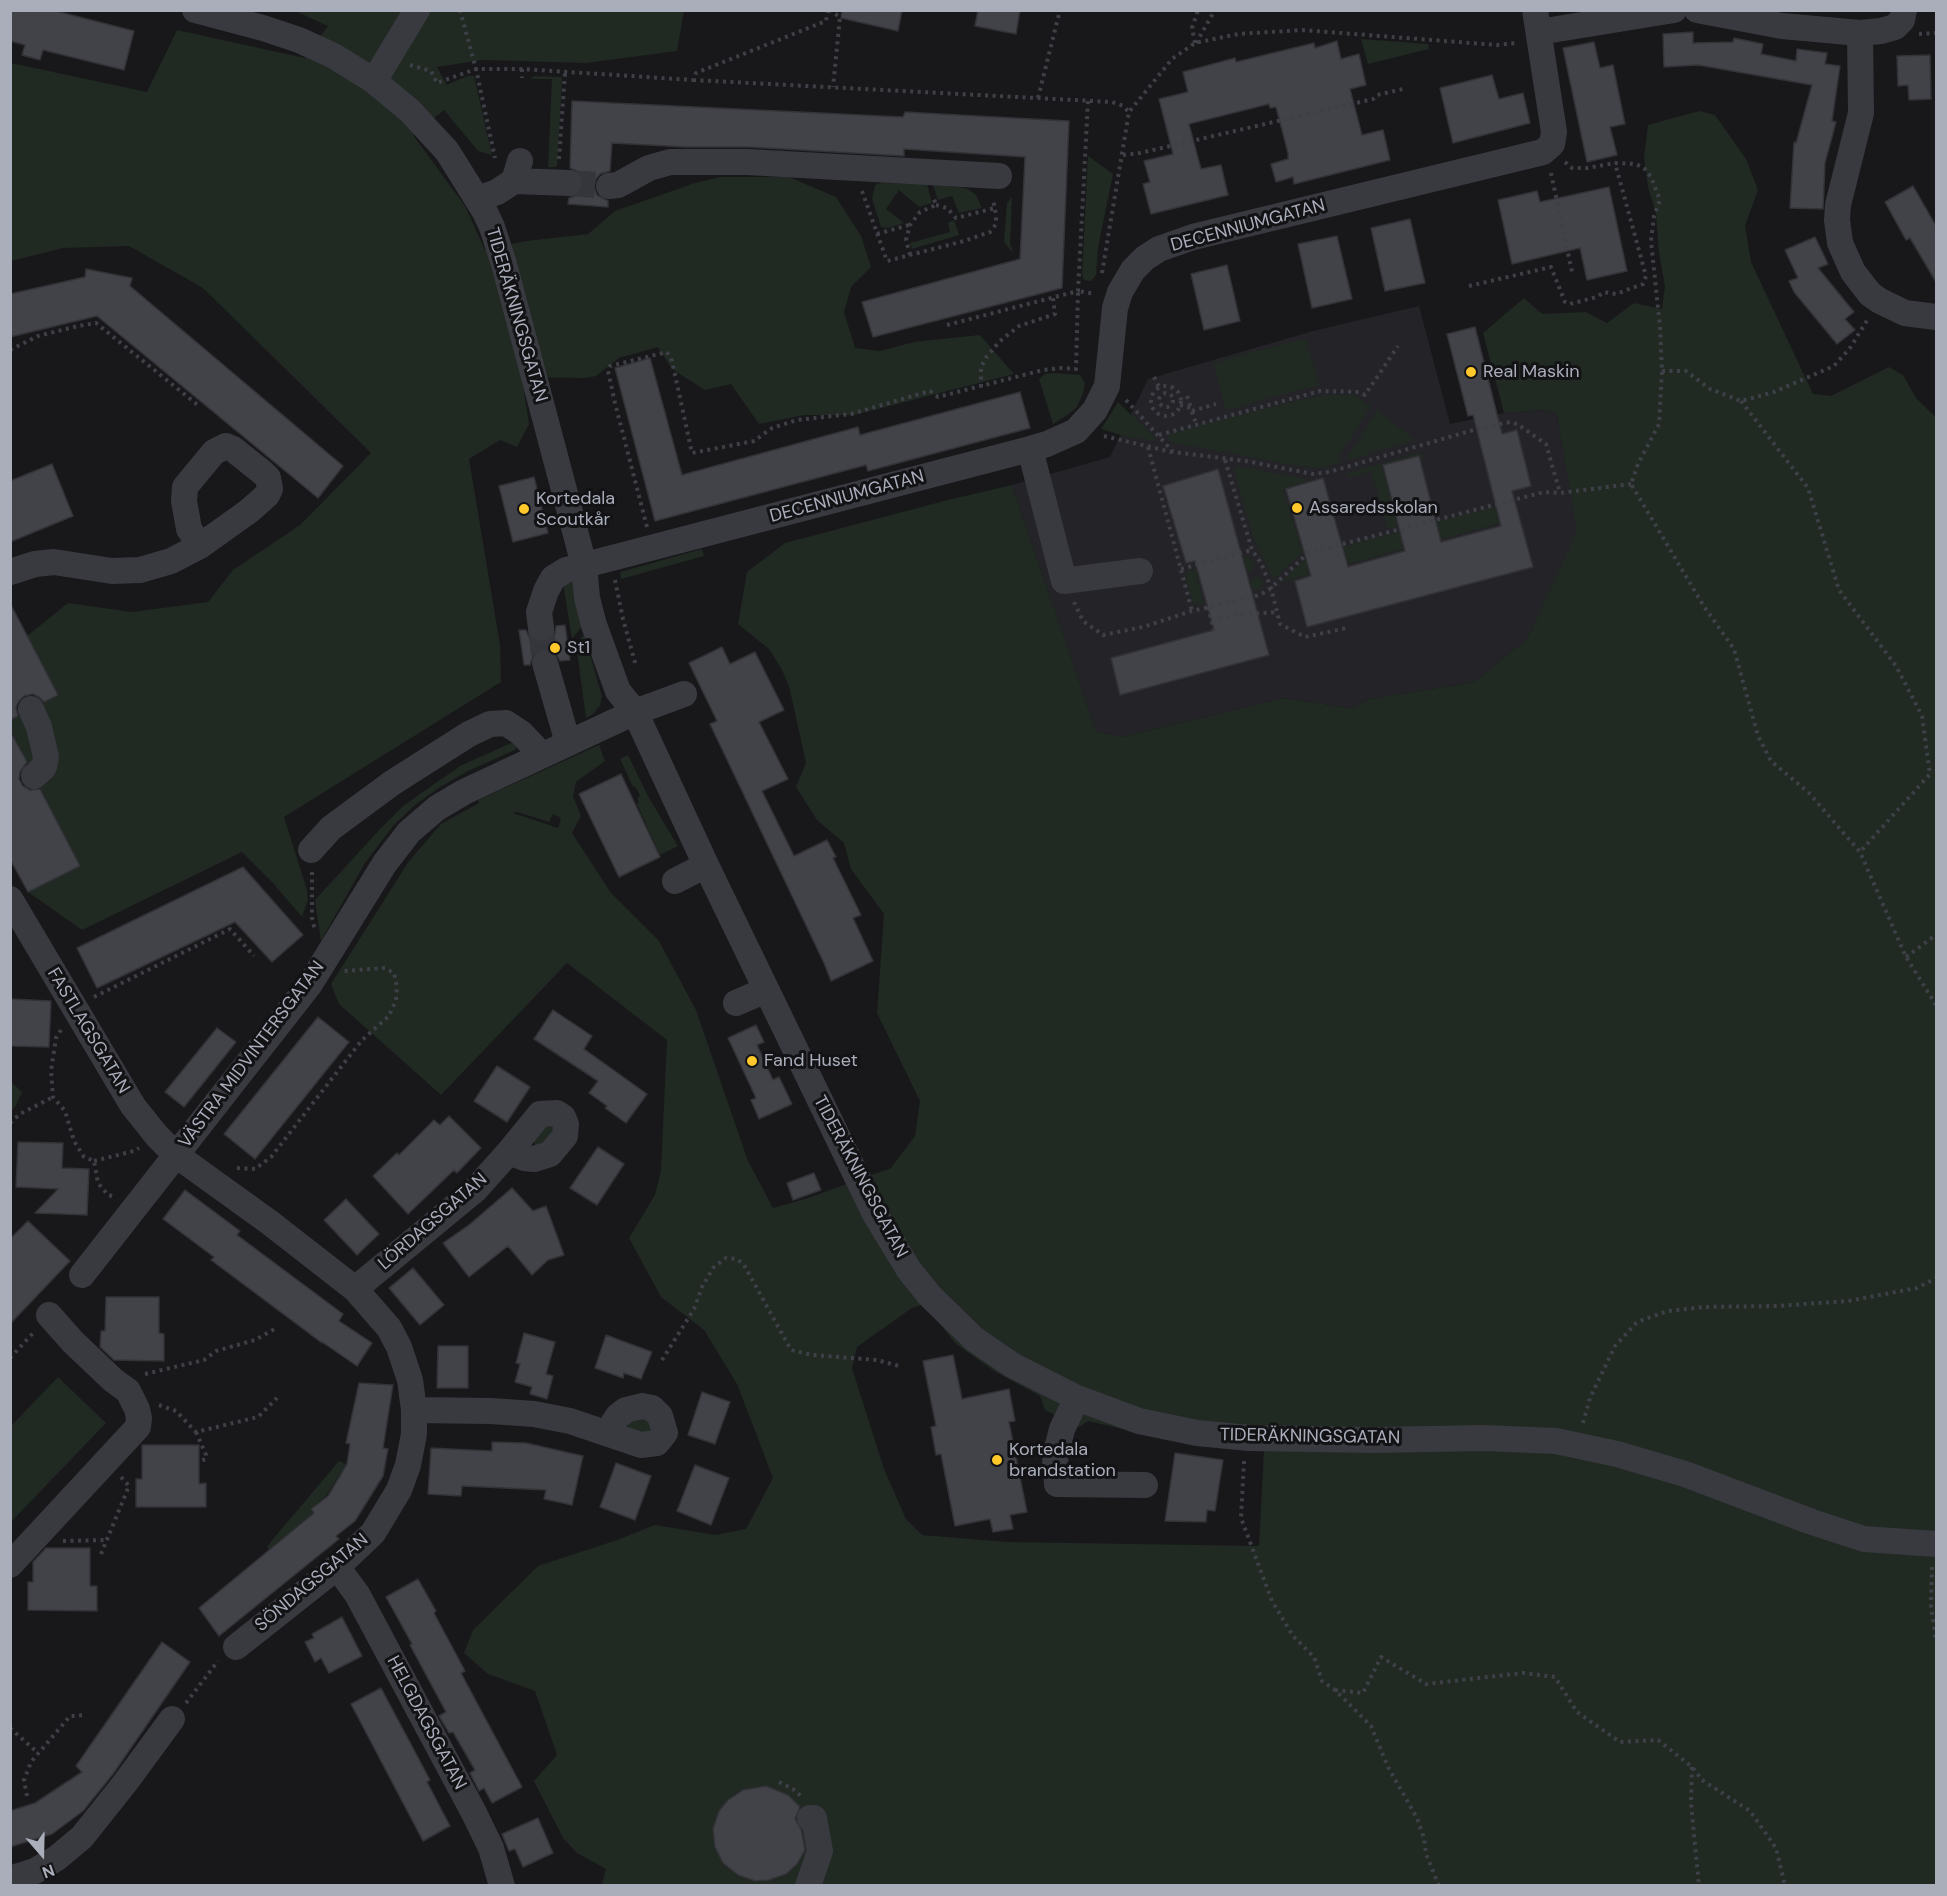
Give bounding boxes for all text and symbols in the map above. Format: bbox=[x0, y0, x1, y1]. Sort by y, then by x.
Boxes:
street label: DECENNIUMGATAN bbox=[1168, 195, 1328, 257]
street label: TIDERÄKNINGSGATAN bbox=[481, 225, 551, 405]
place label: Real Maskin bbox=[1483, 361, 1580, 383]
marker: Real Maskin bbox=[1464, 365, 1478, 379]
street label: DECENNIUMGATAN bbox=[767, 466, 927, 528]
place label: Kortedala Scoutkår bbox=[536, 488, 615, 530]
place label: Assaredsskolan bbox=[1309, 497, 1438, 519]
marker: Assaredsskolan bbox=[1290, 501, 1304, 515]
marker: Kortedala Scoutkår bbox=[517, 502, 531, 516]
place label: St1 bbox=[567, 637, 590, 659]
marker: St1 bbox=[548, 641, 562, 655]
street label: VÄSTRA MIDVINTERSGATAN bbox=[175, 957, 329, 1153]
street label: FASTLAGSGATAN bbox=[42, 964, 134, 1098]
place label: Fand Huset bbox=[764, 1050, 858, 1072]
marker: Fand Huset bbox=[745, 1054, 759, 1068]
street label: TIDERÄKNINGSGATAN bbox=[808, 1092, 912, 1262]
street label: LÖRDAGSGATAN bbox=[374, 1169, 492, 1275]
street label: TIDERÄKNINGSGATAN bbox=[1220, 1425, 1400, 1449]
place label: Kortedala brandstation bbox=[1009, 1439, 1116, 1482]
marker: Kortedala brandstation bbox=[990, 1453, 1004, 1467]
street label: SÖNDAGSGATAN bbox=[251, 1529, 373, 1637]
street label: HELGDAGSGATAN bbox=[382, 1652, 470, 1794]
north arrow bbox=[12, 1824, 72, 1884]
text: N bbox=[39, 1860, 57, 1883]

